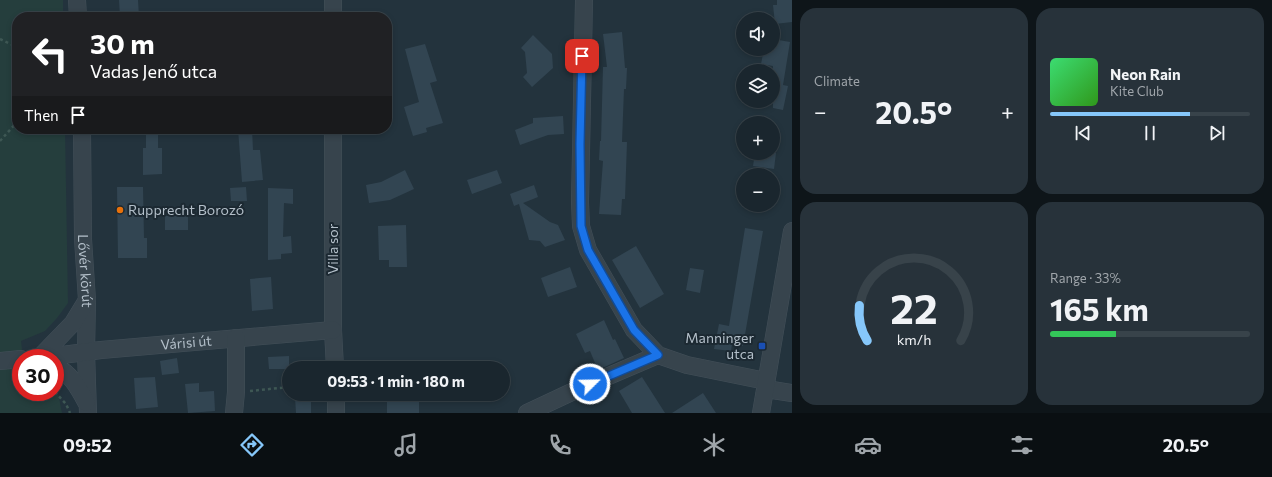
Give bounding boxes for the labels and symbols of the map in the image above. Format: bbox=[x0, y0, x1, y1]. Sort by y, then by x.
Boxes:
pin bbox=[565, 39, 599, 73]
place label: Rupprecht Borozó bbox=[128, 201, 244, 218]
marker: Rupprecht Borozó bbox=[115, 205, 125, 215]
street label: Villa sor bbox=[324, 223, 341, 274]
street label: Lővér körút bbox=[75, 234, 96, 308]
place label: Manninger utca bbox=[685, 329, 754, 362]
street label: Várisi út bbox=[160, 331, 213, 353]
marker: Manninger utca bbox=[757, 341, 767, 351]
speed limit sign: 30 bbox=[12, 349, 64, 401]
position arrow bbox=[569, 363, 611, 405]

